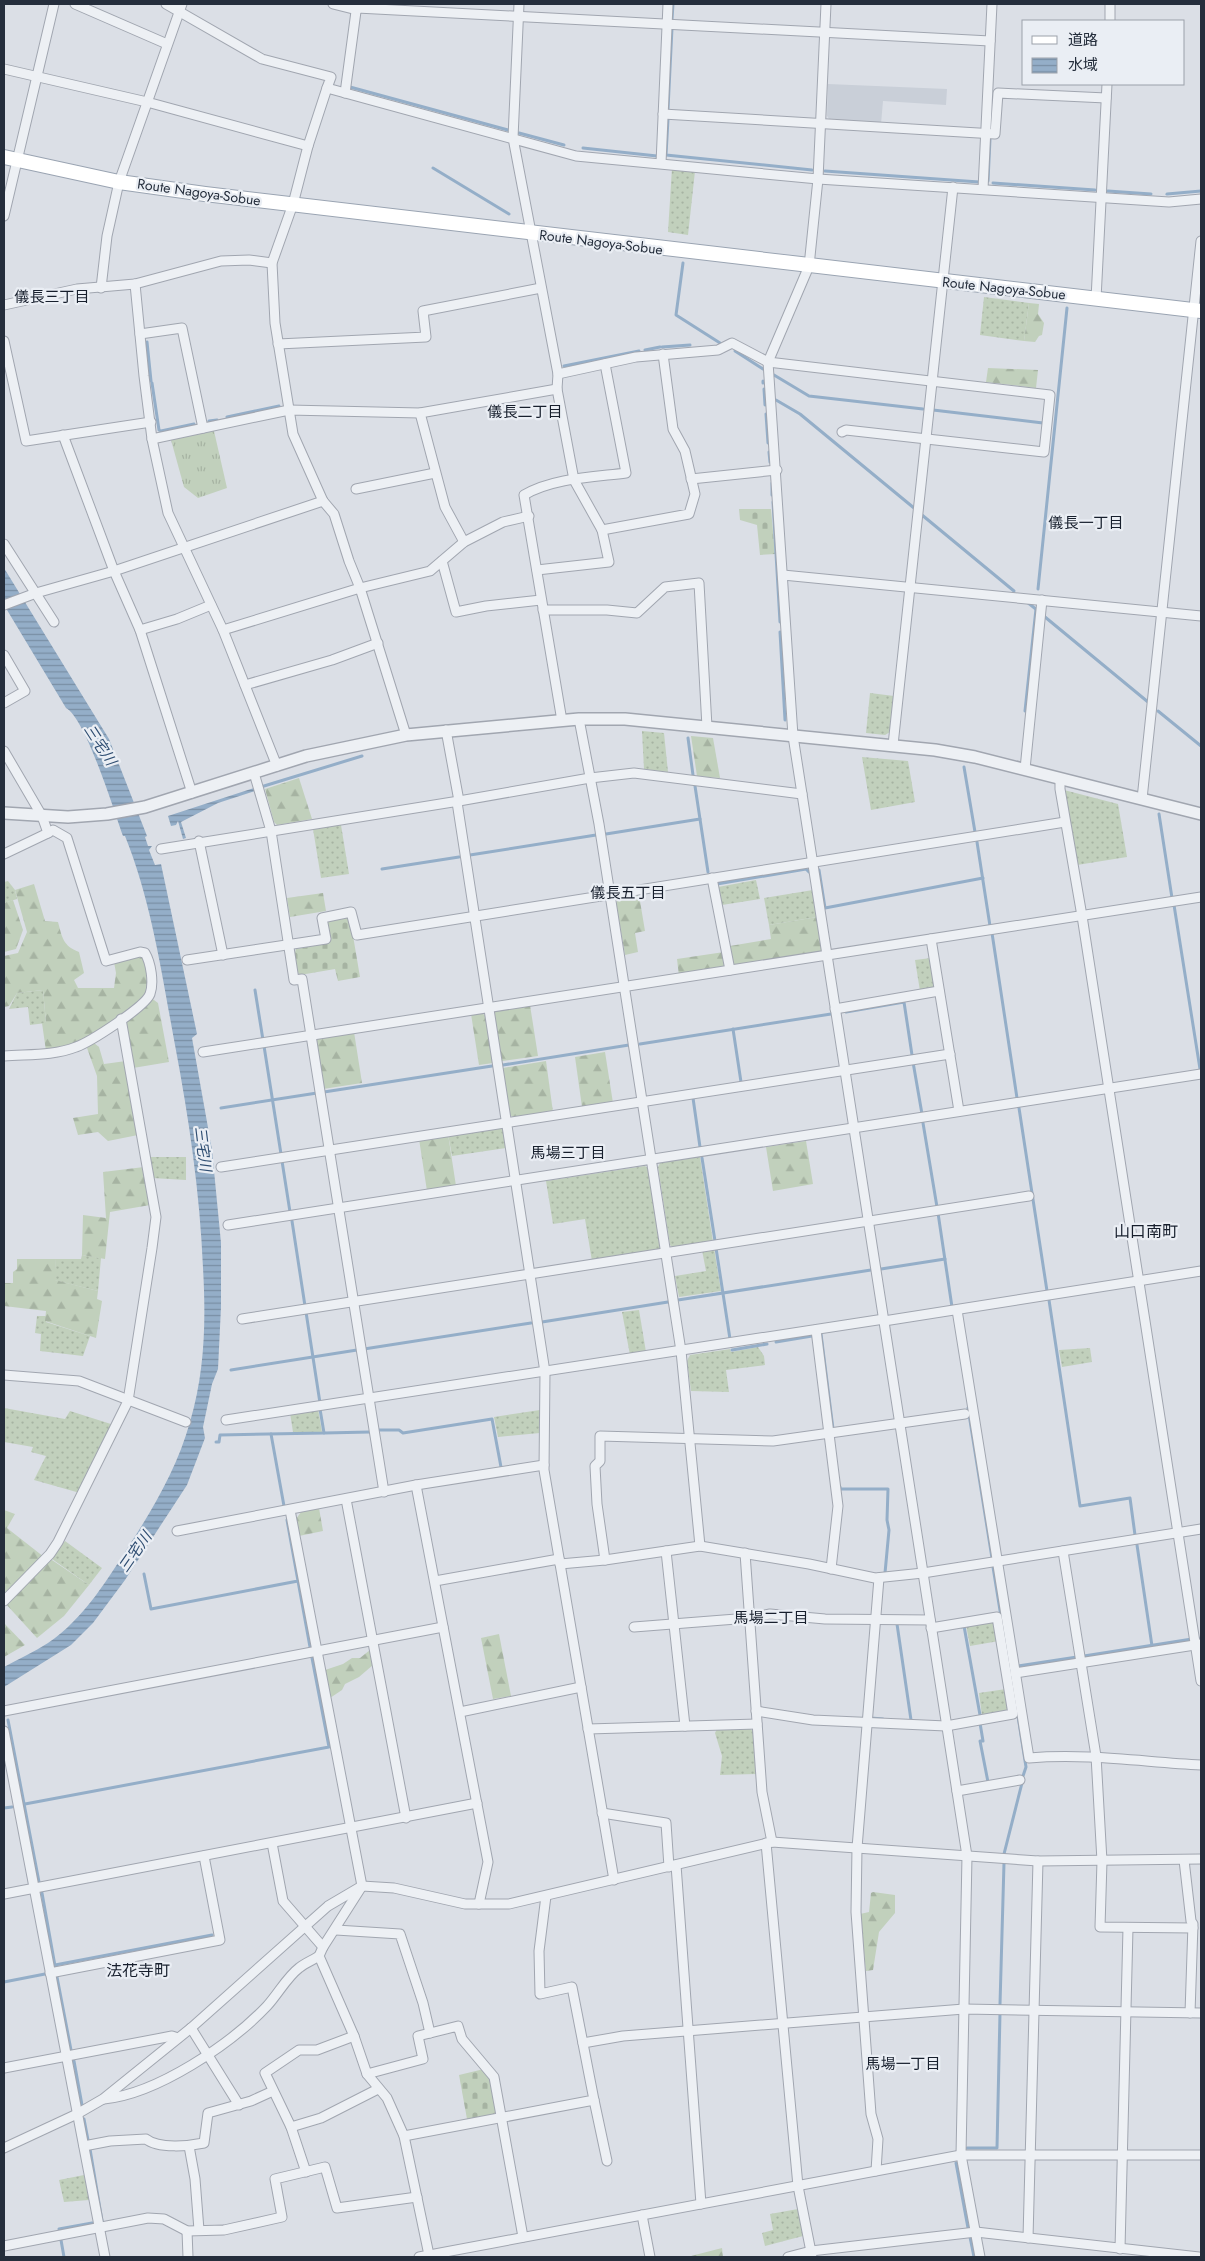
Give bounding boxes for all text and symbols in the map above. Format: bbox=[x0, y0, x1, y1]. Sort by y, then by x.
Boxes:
legend bbox=[1022, 20, 1185, 85]
text: 道路 bbox=[1068, 29, 1098, 51]
text: 水域 bbox=[1068, 54, 1098, 76]
street label: Route Nagoya-Sobue bbox=[136, 173, 262, 211]
street label: Route Nagoya-Sobue bbox=[538, 225, 664, 259]
street label: Route Nagoya-Sobue bbox=[941, 272, 1067, 304]
district label: 儀長三丁目 bbox=[14, 286, 90, 308]
district label: 儀長二丁目 bbox=[487, 401, 563, 423]
district label: 儀長一丁目 bbox=[1048, 512, 1124, 534]
water label: 三宅川 bbox=[79, 720, 123, 772]
district label: 儀長五丁目 bbox=[590, 882, 666, 904]
water label: 三宅川 bbox=[189, 1125, 217, 1175]
district label: 馬場三丁目 bbox=[530, 1142, 606, 1164]
district label: 山口南町 bbox=[1114, 1220, 1178, 1243]
water label: 三宅川 bbox=[113, 1526, 158, 1577]
district label: 馬場二丁目 bbox=[733, 1607, 809, 1629]
district label: 法花寺町 bbox=[106, 1959, 170, 1982]
district label: 馬場一丁目 bbox=[865, 2053, 941, 2075]

